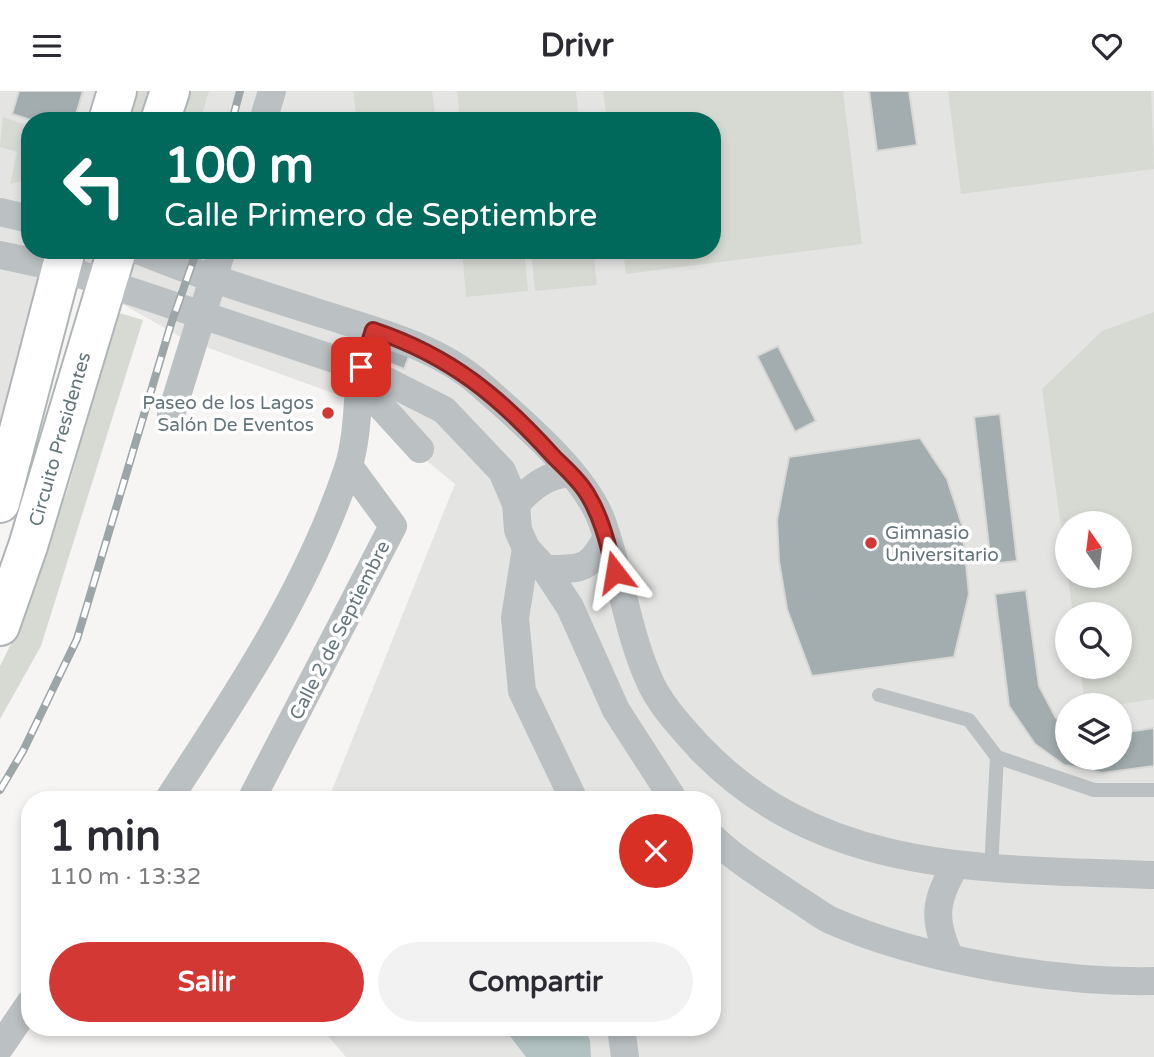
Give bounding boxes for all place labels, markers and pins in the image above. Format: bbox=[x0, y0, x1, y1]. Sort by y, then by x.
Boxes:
pin bbox=[331, 337, 391, 397]
place label: Paseo de los Lagos Salón De Eventos bbox=[142, 392, 314, 436]
marker: Paseo de los Lagos Salón De Eventos bbox=[320, 405, 336, 421]
place label: Gimnasio Universitario bbox=[885, 522, 999, 566]
marker: Gimnasio Universitario bbox=[863, 535, 879, 551]

